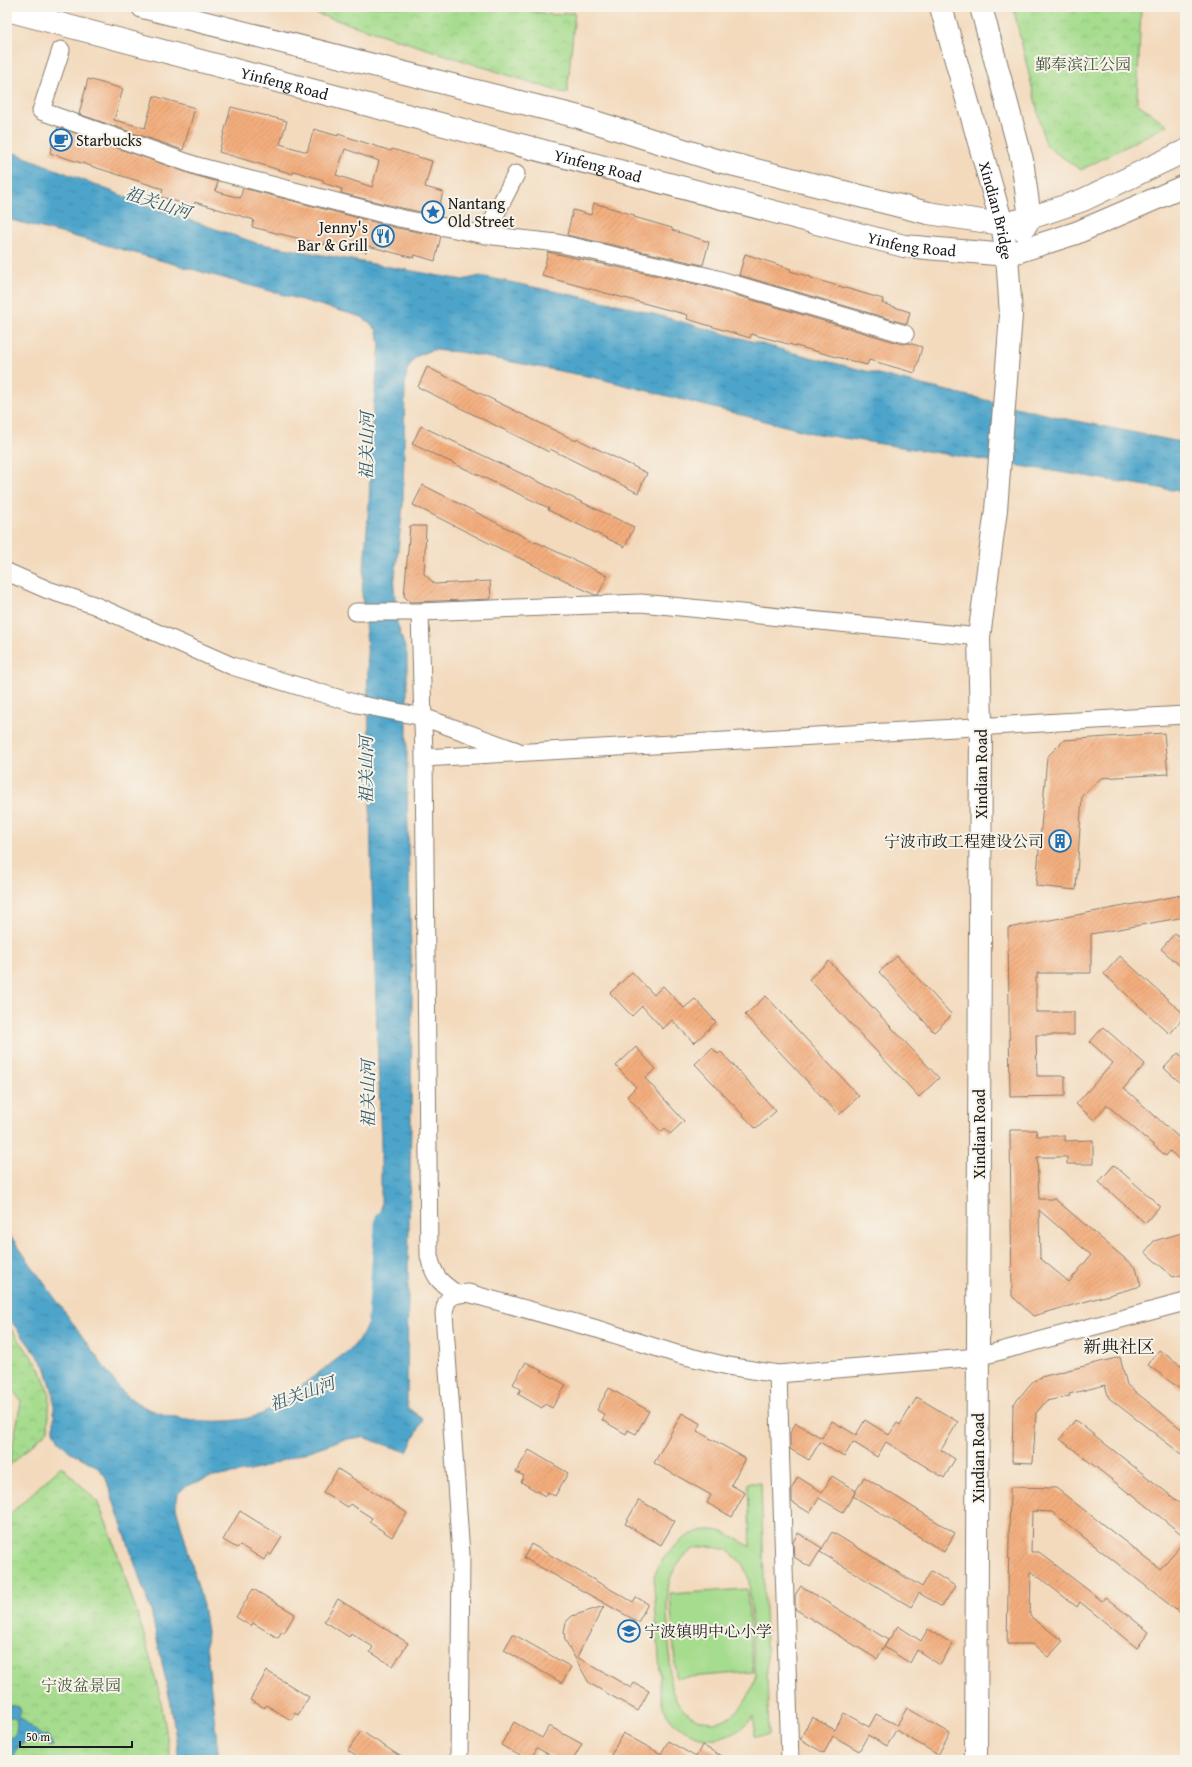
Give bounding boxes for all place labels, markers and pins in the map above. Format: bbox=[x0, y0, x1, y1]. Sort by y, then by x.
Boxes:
cafe icon: Starbucks bbox=[48, 127, 74, 153]
place label: Starbucks bbox=[76, 128, 142, 152]
place label: Nantang Old Street bbox=[448, 191, 515, 233]
place icon: Nantang Old Street bbox=[420, 199, 446, 225]
place label: Jenny's Bar & Grill bbox=[297, 215, 369, 257]
restaurant icon: Jenny's Bar & Grill bbox=[370, 223, 396, 249]
building icon: 宁波市政工程建设公司 bbox=[1047, 828, 1073, 854]
place label: 宁波市政工程建设公司 bbox=[884, 829, 1044, 853]
school or university icon: 宁波镇明中心小学 bbox=[616, 1618, 642, 1644]
place label: 宁波镇明中心小学 bbox=[644, 1619, 772, 1643]

